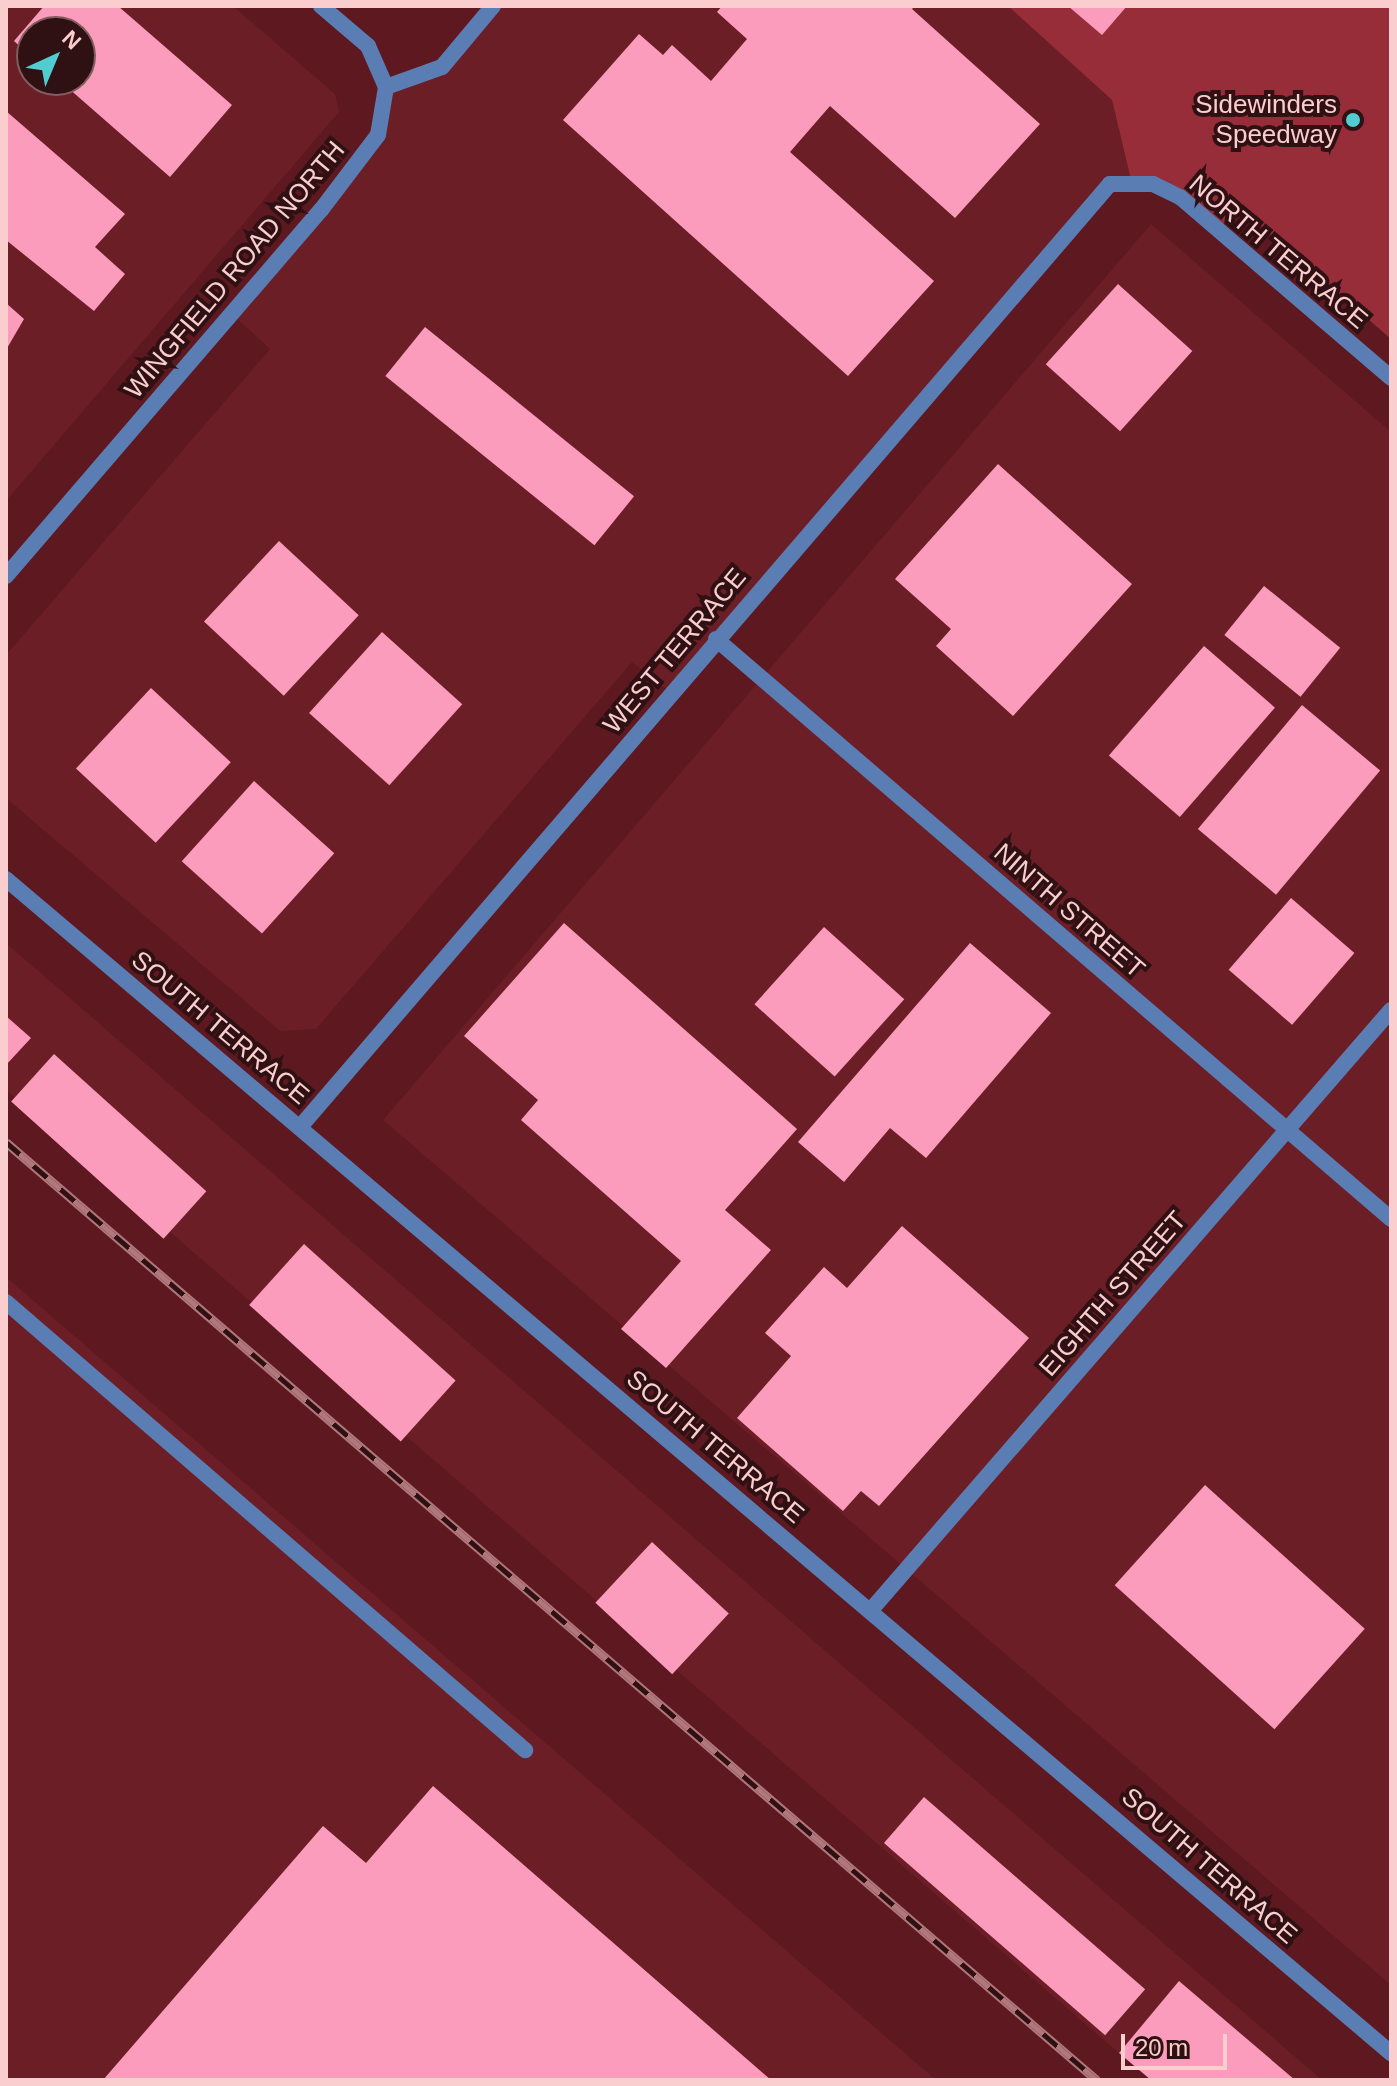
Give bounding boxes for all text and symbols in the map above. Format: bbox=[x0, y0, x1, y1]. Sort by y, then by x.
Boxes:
north arrow bbox=[16, 16, 96, 96]
text: N bbox=[57, 25, 86, 54]
place label: Sidewinders Speedway bbox=[1195, 89, 1337, 150]
marker: Sidewinders Speedway bbox=[1344, 111, 1362, 129]
street label: WINGFIELD ROAD NORTH bbox=[118, 135, 352, 405]
street label: NORTH TERRACE bbox=[1182, 168, 1374, 336]
street label: WEST TERRACE bbox=[597, 562, 753, 740]
street label: NINTH STREET bbox=[987, 837, 1151, 985]
street label: SOUTH TERRACE bbox=[125, 945, 315, 1111]
street label: EIGHTH STREET bbox=[1033, 1205, 1193, 1383]
street label: SOUTH TERRACE bbox=[620, 1364, 810, 1530]
street label: SOUTH TERRACE bbox=[1115, 1781, 1303, 1951]
scale bar bbox=[1125, 2018, 1231, 2068]
text: 20 m bbox=[1135, 2034, 1188, 2061]

